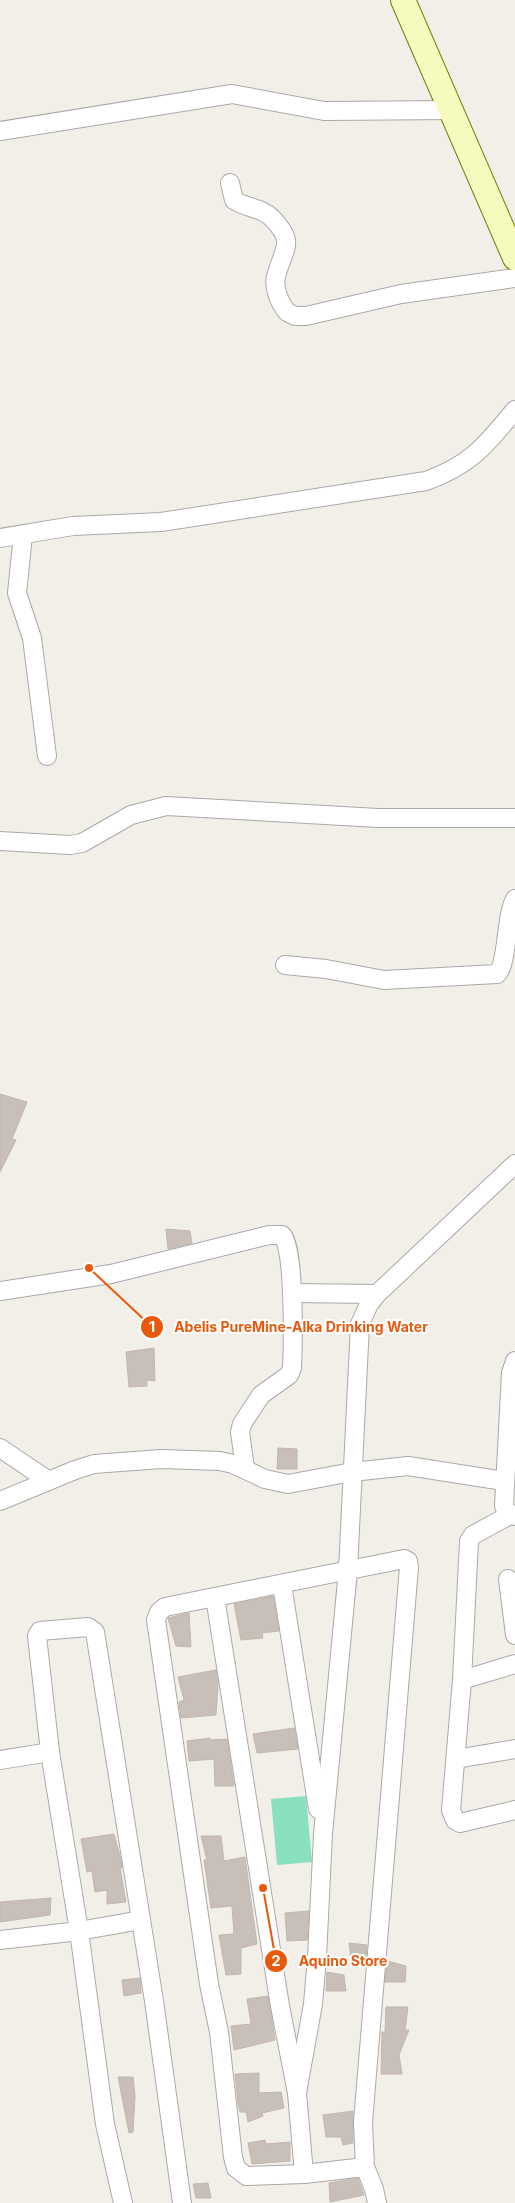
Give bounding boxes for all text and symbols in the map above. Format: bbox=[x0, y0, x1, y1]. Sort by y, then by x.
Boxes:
callout: Abelis PureMine-Alka Drinking Water bbox=[139, 1312, 438, 1341]
text: 1 bbox=[149, 1317, 155, 1336]
text: Abelis PureMine-Alka Drinking Water bbox=[174, 1318, 428, 1335]
callout: Aquino Store bbox=[264, 1947, 397, 1976]
text: 2 bbox=[271, 1951, 281, 1970]
text: Aquino Store bbox=[299, 1952, 387, 1969]

